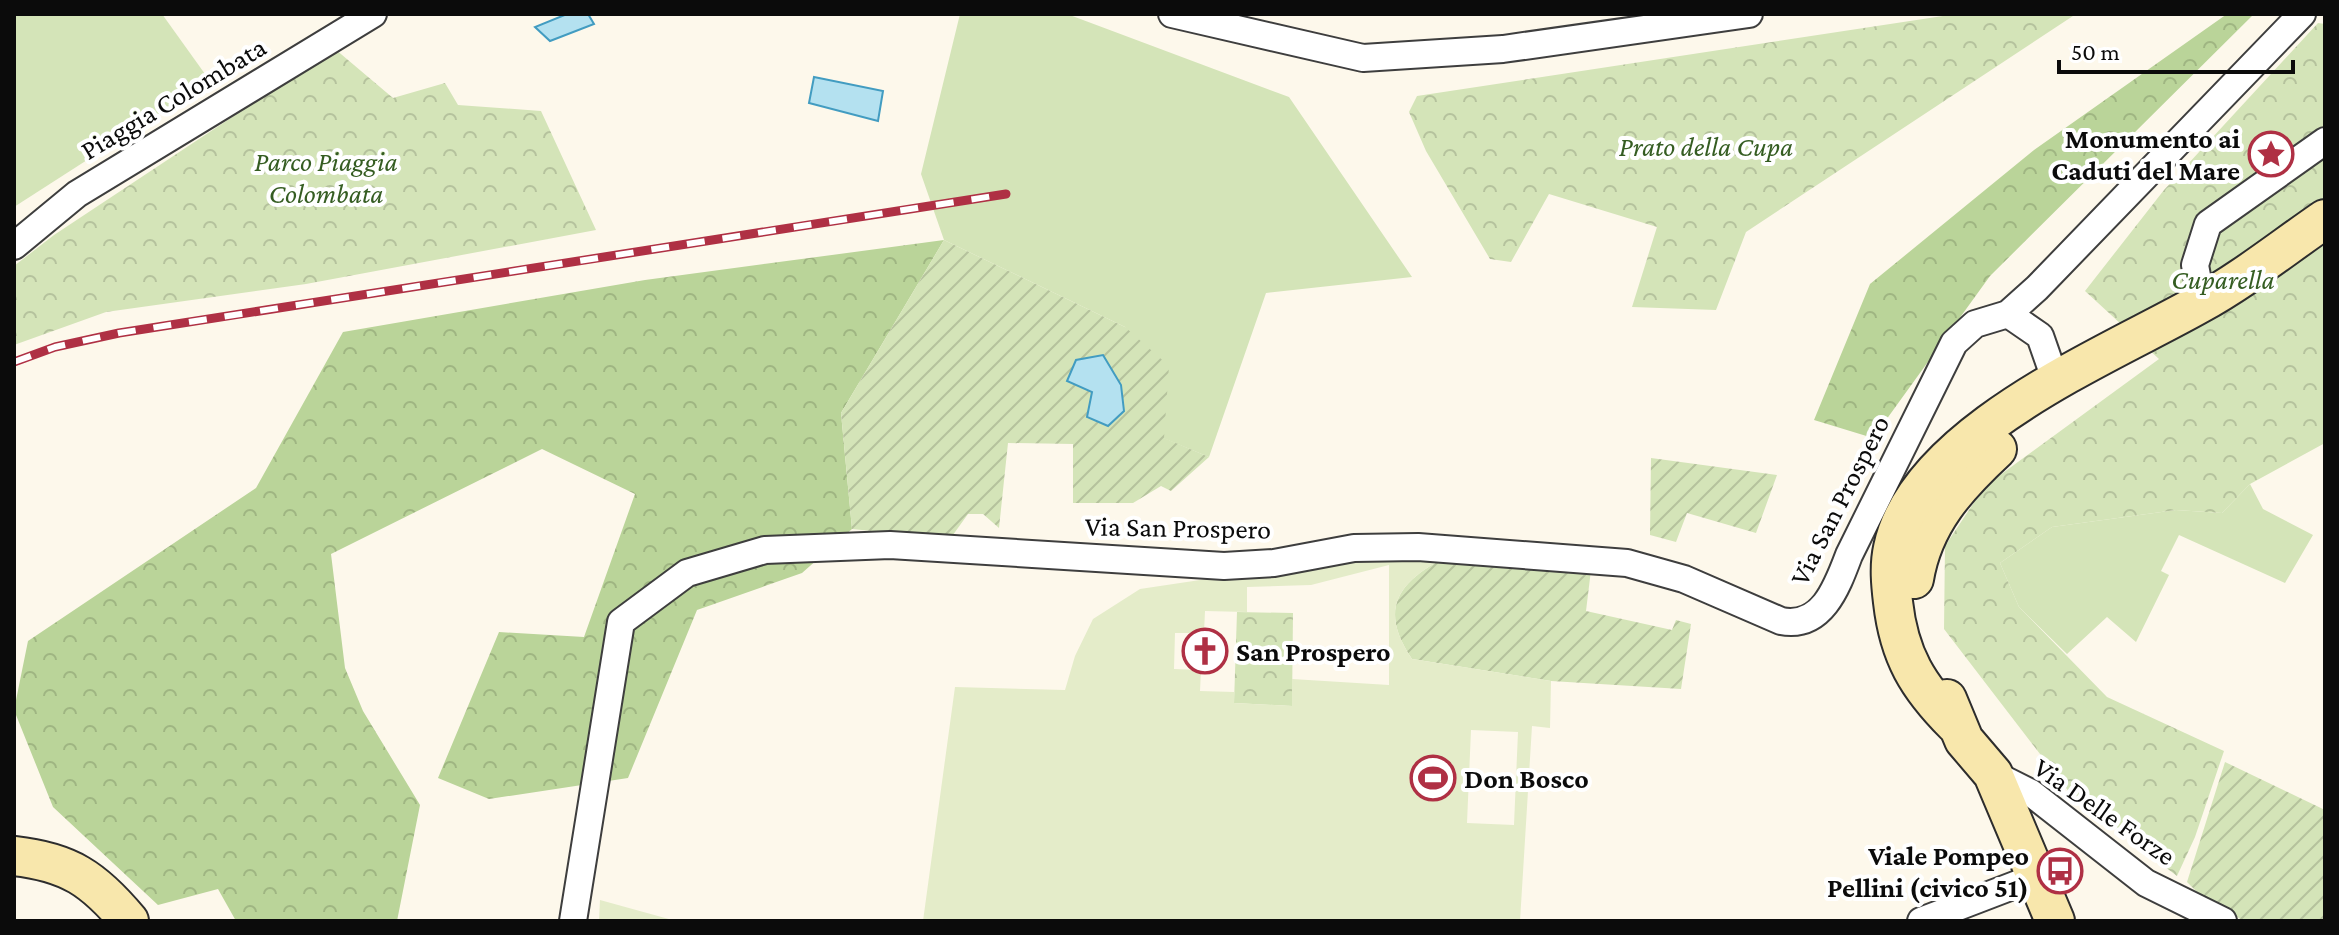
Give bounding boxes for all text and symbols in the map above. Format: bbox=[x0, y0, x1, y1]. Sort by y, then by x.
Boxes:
scale bar bbox=[2059, 24, 2293, 74]
street label: Piaggia Colombata bbox=[75, 31, 271, 166]
text: 50 m bbox=[2071, 38, 2120, 65]
place label: Monumento ai Caduti del Mare bbox=[2051, 123, 2240, 186]
place icon: Monumento ai Caduti del Mare bbox=[2247, 130, 2295, 178]
park label: Prato della Cupa bbox=[1619, 131, 1793, 162]
park label: Parco Piaggia Colombata bbox=[254, 146, 398, 209]
park label: Cuparella bbox=[2171, 264, 2275, 295]
street label: Via San Prospero bbox=[1783, 410, 1895, 590]
street label: Via San Prospero bbox=[1085, 510, 1271, 545]
church icon: San Prospero bbox=[1181, 627, 1229, 675]
place label: San Prospero bbox=[1236, 636, 1391, 667]
street label: Via Delle Forze bbox=[2028, 751, 2181, 872]
sports icon: Don Bosco bbox=[1409, 754, 1457, 802]
place label: Don Bosco bbox=[1464, 763, 1589, 794]
place label: Viale Pompeo Pellini (civico 51) bbox=[1827, 840, 2029, 904]
bus stop icon: Viale Pompeo Pellini (civico 51) bbox=[2036, 847, 2084, 895]

